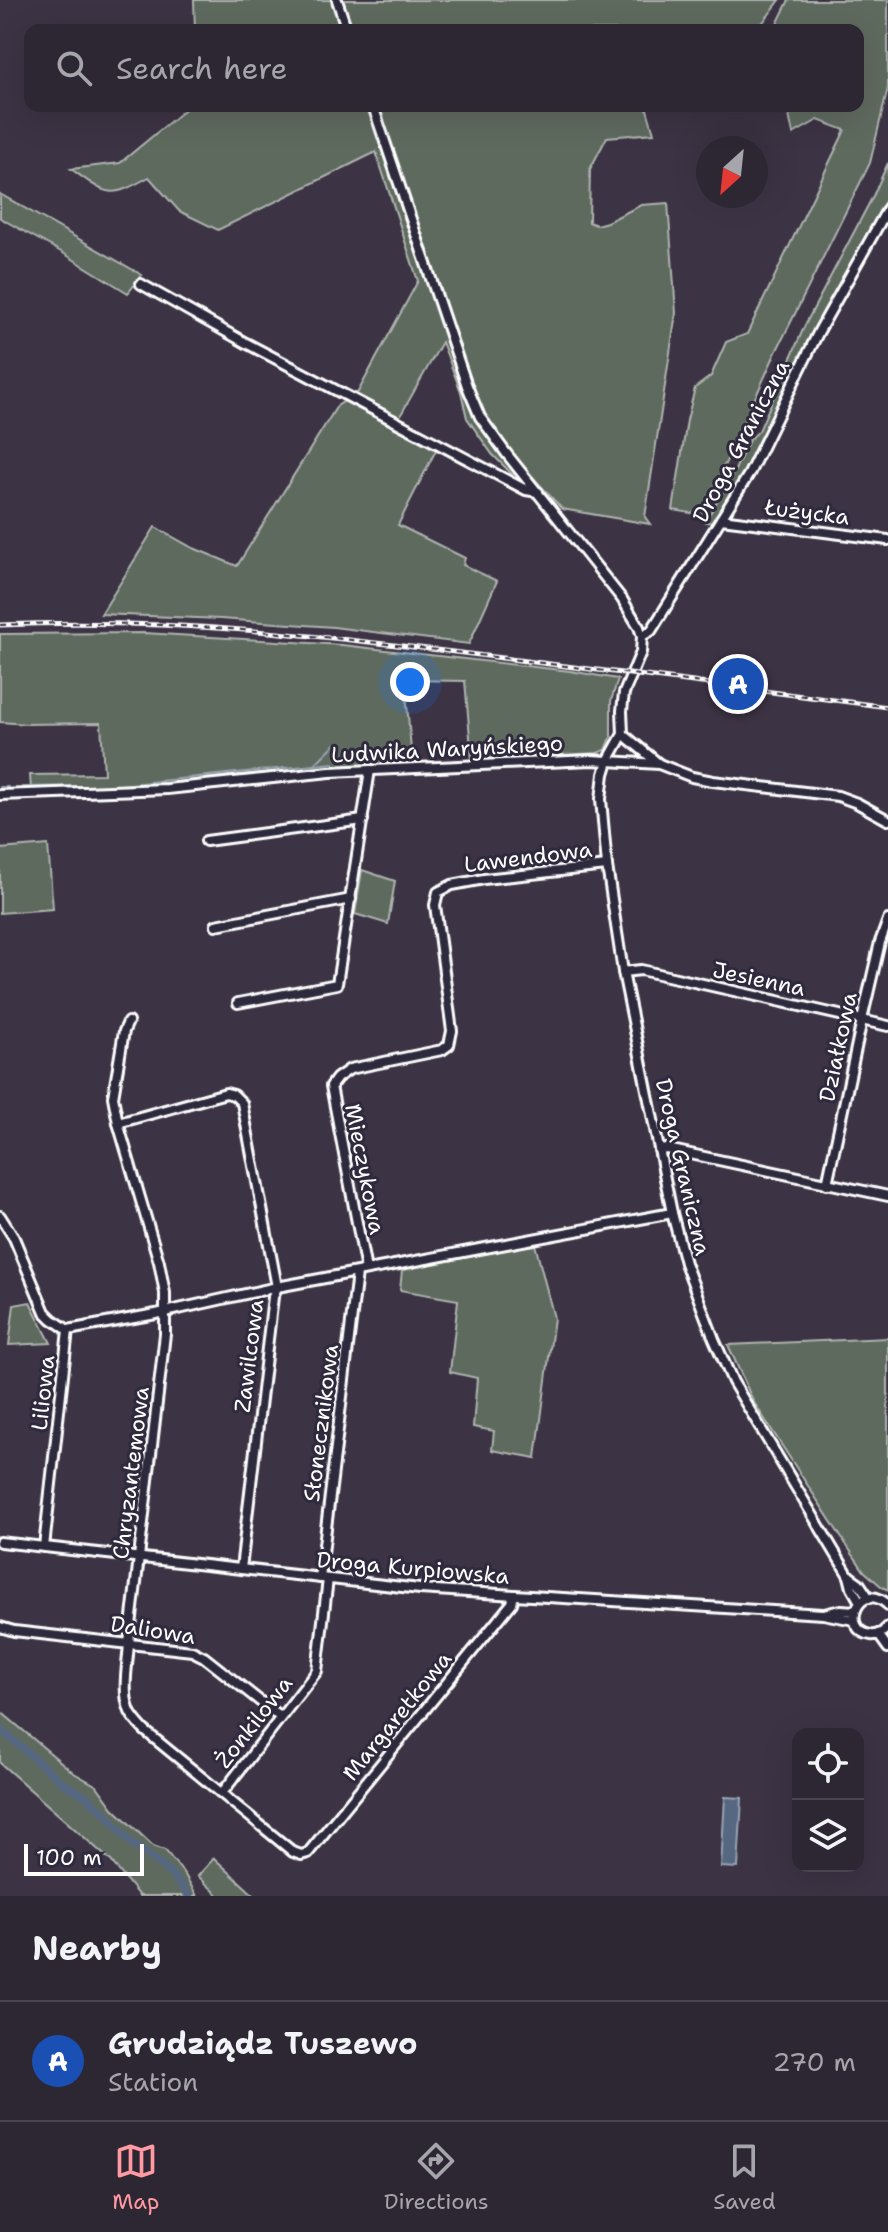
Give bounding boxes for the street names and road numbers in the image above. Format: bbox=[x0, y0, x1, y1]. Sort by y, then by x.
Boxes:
street label: Droga Graniczna bbox=[686, 354, 796, 528]
street label: Łużycka bbox=[762, 492, 851, 532]
street label: Ludwika Waryńskiego bbox=[330, 728, 564, 770]
street label: Lawendowa bbox=[462, 835, 594, 879]
street label: Jesienna bbox=[710, 955, 808, 1003]
street label: Działkowa bbox=[812, 989, 864, 1104]
street label: Droga Graniczna bbox=[649, 1076, 718, 1259]
street label: Mieczykowa bbox=[338, 1101, 392, 1237]
street label: Zawilcowa bbox=[228, 1298, 270, 1414]
street label: Słonecznikowa bbox=[297, 1342, 345, 1503]
street label: Liliowa bbox=[25, 1354, 61, 1432]
street label: Chryzantemowa bbox=[106, 1385, 156, 1561]
street label: Droga Kurpiowska bbox=[315, 1545, 511, 1591]
street label: Daliowa bbox=[108, 1609, 198, 1651]
street label: Margaretkowa bbox=[336, 1645, 458, 1787]
street label: Żonkilowa bbox=[209, 1670, 299, 1774]

